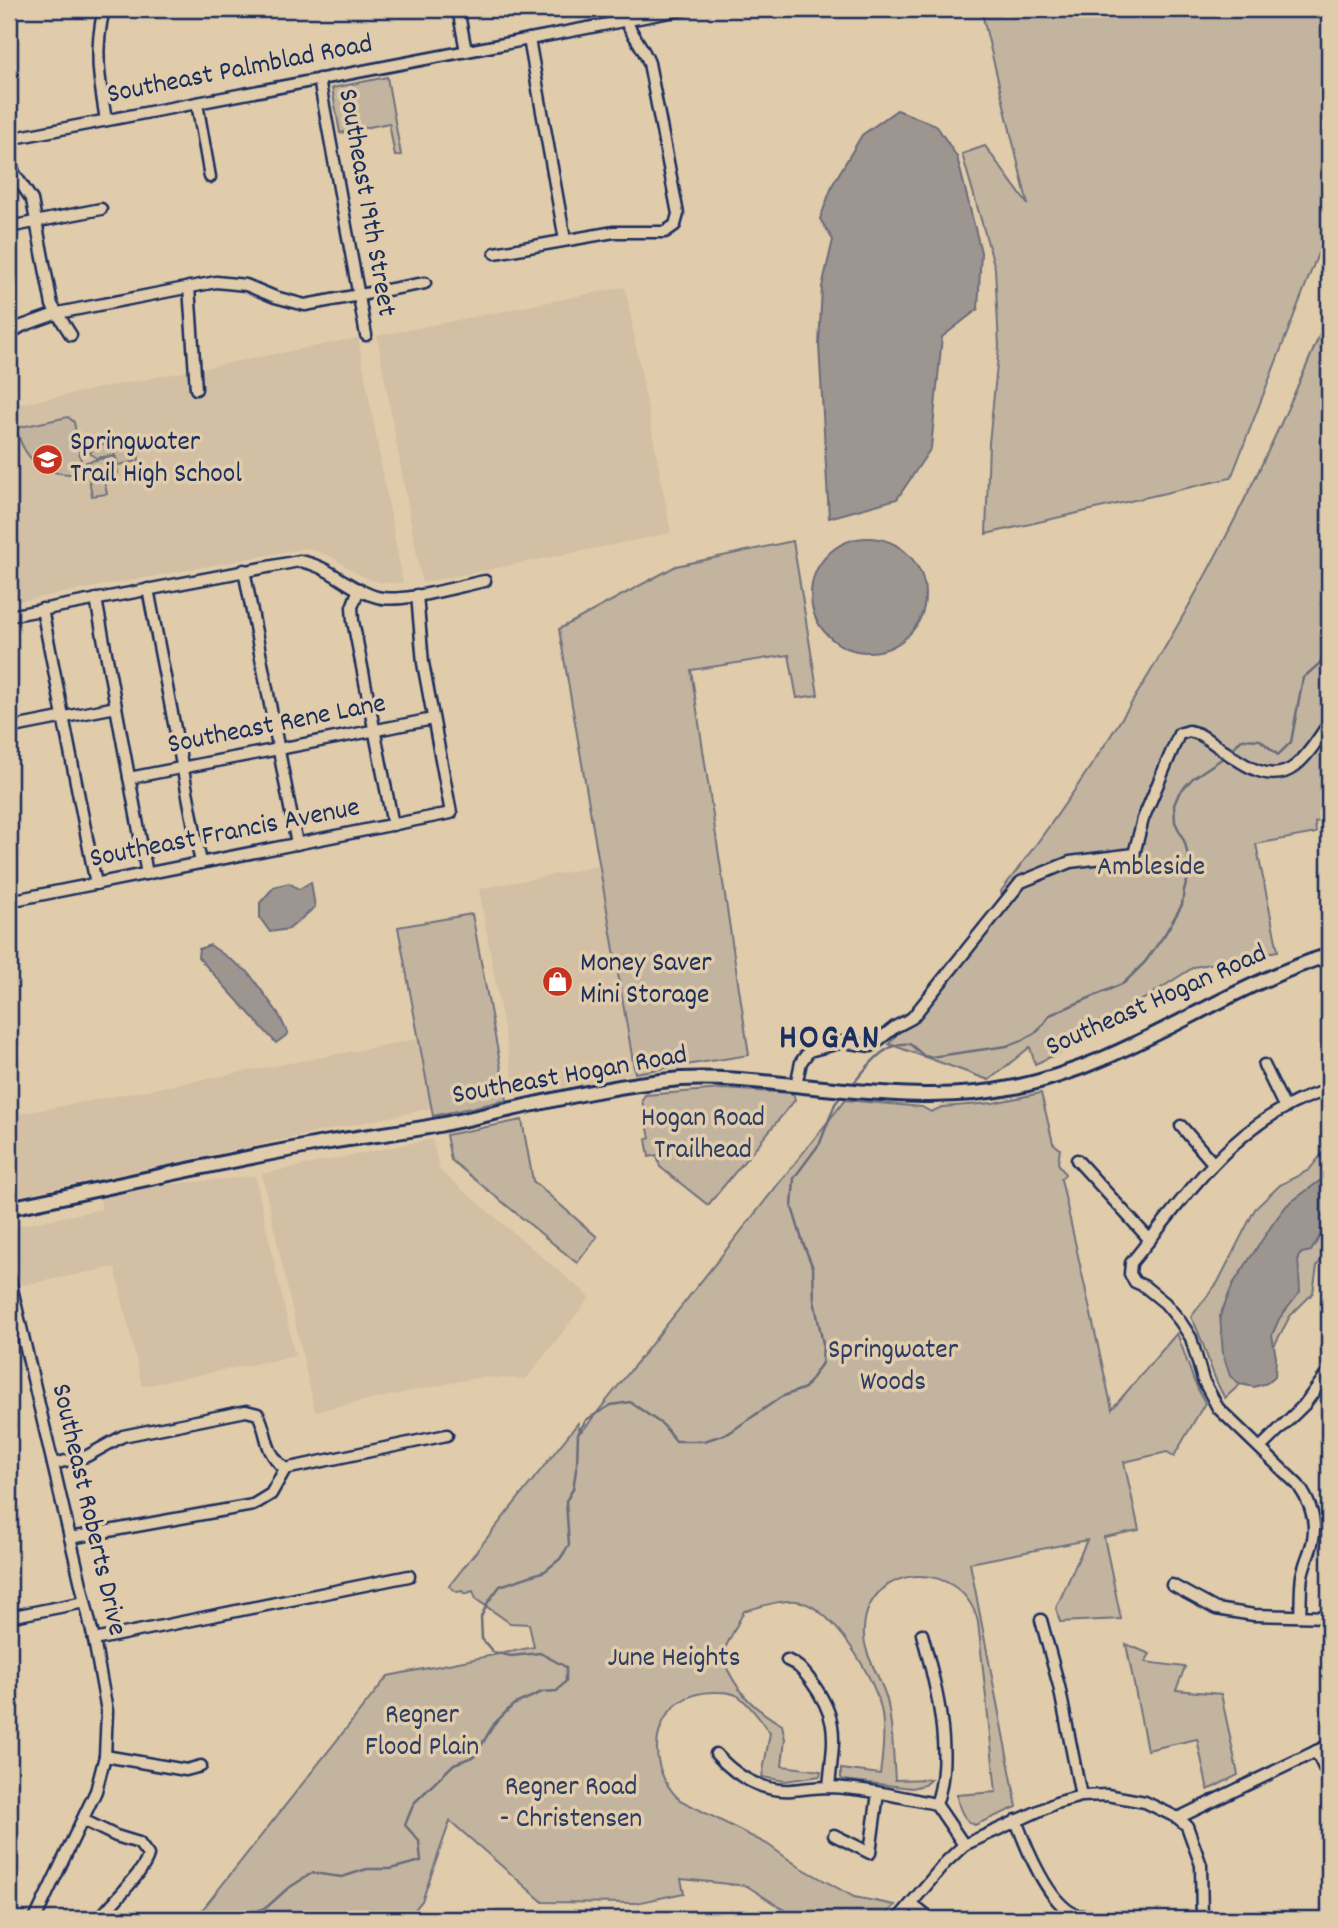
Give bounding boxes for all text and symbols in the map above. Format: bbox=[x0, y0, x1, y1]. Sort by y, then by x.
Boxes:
street label: Southeast Palmblad Road bbox=[104, 26, 376, 116]
street label: Southeast 19th Street bbox=[325, 86, 405, 320]
place label: Springwater Trail High School bbox=[70, 424, 242, 496]
school or university icon: Springwater Trail High School bbox=[30, 443, 64, 477]
street label: Southeast Rene Lane bbox=[164, 685, 390, 767]
street label: Southeast Francis Avenue bbox=[87, 789, 363, 881]
park label: Ambleside bbox=[1097, 849, 1205, 889]
street label: Southeast Hogan Road bbox=[1040, 935, 1274, 1069]
place label: Money Saver Mini Storage bbox=[580, 945, 712, 1017]
shop icon: Money Saver Mini Storage bbox=[540, 964, 574, 998]
district label: HOGAN bbox=[779, 1015, 881, 1065]
street label: Southeast Hogan Road bbox=[449, 1037, 691, 1117]
park label: Hogan Road Trailhead bbox=[641, 1100, 765, 1172]
park label: Springwater Woods bbox=[828, 1332, 959, 1404]
street label: Southeast Roberts Drive bbox=[39, 1380, 135, 1640]
park label: June Heights bbox=[608, 1640, 740, 1680]
park label: Regner Flood Plain bbox=[365, 1697, 479, 1769]
park label: Regner Road - Christensen bbox=[500, 1769, 642, 1841]

